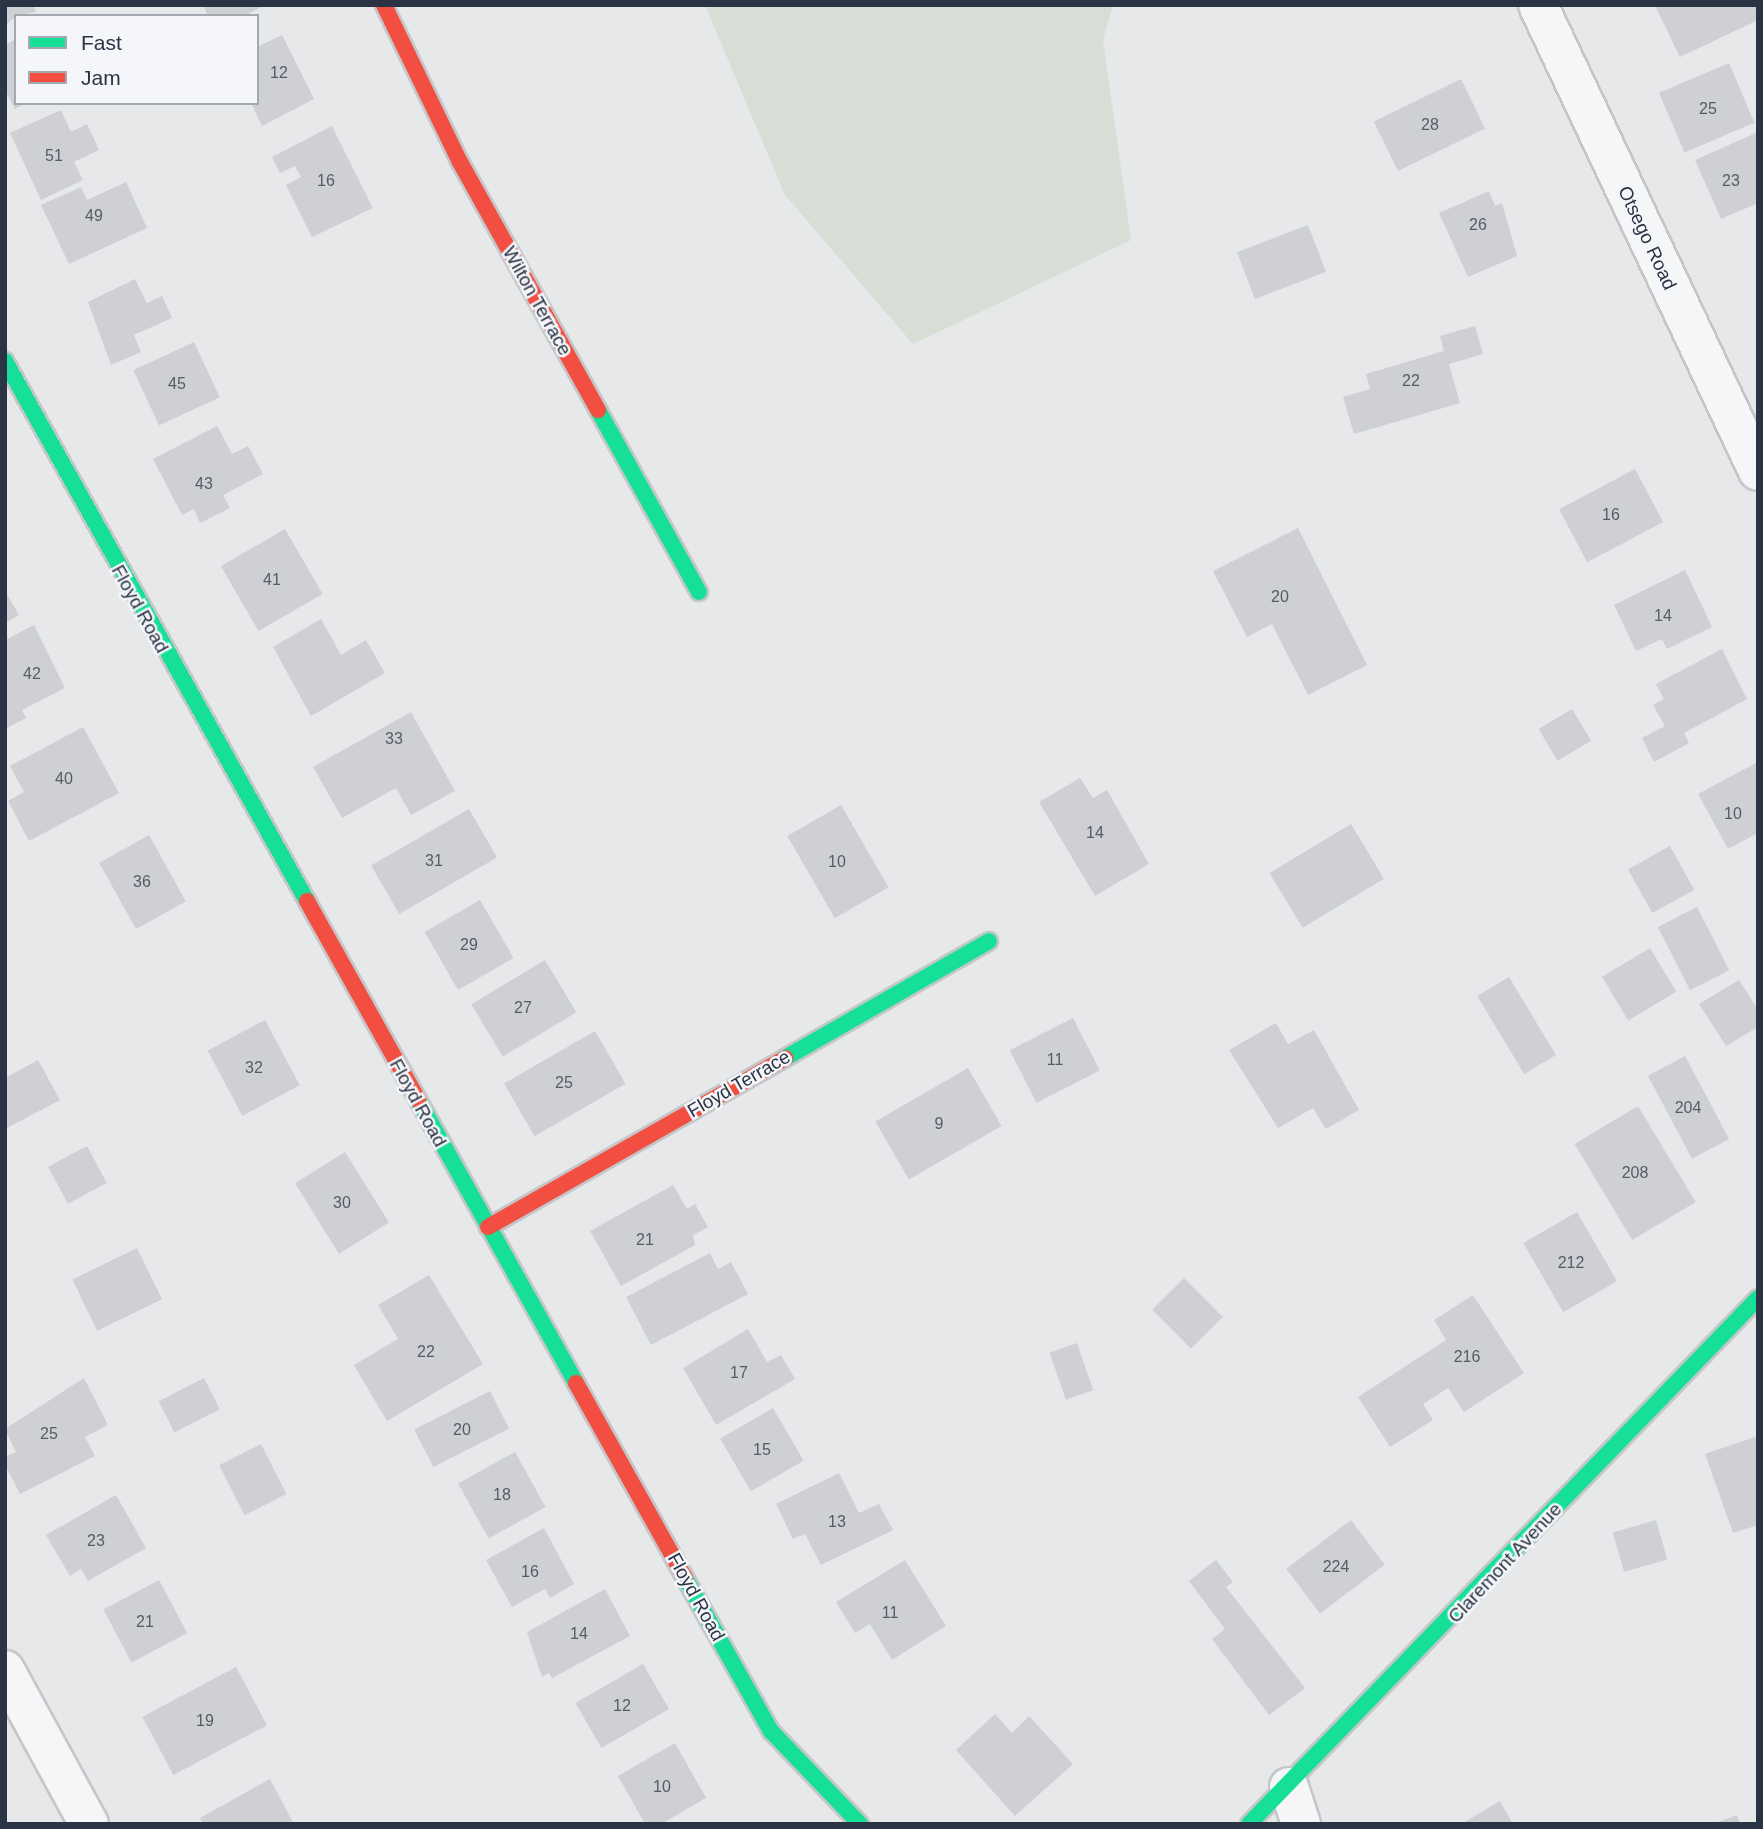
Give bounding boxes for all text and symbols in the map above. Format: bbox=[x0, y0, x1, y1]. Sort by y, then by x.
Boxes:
legend bbox=[14, 14, 259, 105]
text: Fast bbox=[81, 31, 122, 54]
house number: 12 bbox=[270, 63, 288, 83]
text: Jam bbox=[81, 66, 121, 89]
house number: 25 bbox=[1699, 99, 1717, 119]
house number: 28 bbox=[1421, 115, 1439, 135]
house number: 51 bbox=[45, 146, 63, 166]
house number: 16 bbox=[317, 171, 335, 191]
house number: 23 bbox=[1722, 171, 1740, 191]
street label: Otsego Road bbox=[1613, 182, 1681, 294]
house number: 49 bbox=[85, 206, 103, 226]
house number: 26 bbox=[1469, 215, 1487, 235]
street label: Wilton Terrace bbox=[498, 242, 576, 360]
house number: 22 bbox=[1402, 371, 1420, 391]
house number: 45 bbox=[168, 374, 186, 394]
house number: 43 bbox=[195, 474, 213, 494]
house number: 16 bbox=[1602, 505, 1620, 525]
street label: Floyd Road bbox=[106, 561, 174, 657]
house number: 41 bbox=[263, 570, 281, 590]
house number: 20 bbox=[1271, 587, 1289, 607]
house number: 14 bbox=[1654, 606, 1672, 626]
house number: 42 bbox=[23, 664, 41, 684]
house number: 33 bbox=[385, 729, 403, 749]
house number: 40 bbox=[55, 769, 73, 789]
house number: 10 bbox=[1724, 804, 1742, 824]
house number: 14 bbox=[1086, 823, 1104, 843]
house number: 31 bbox=[425, 851, 443, 871]
house number: 10 bbox=[828, 852, 846, 872]
house number: 36 bbox=[133, 872, 151, 892]
house number: 29 bbox=[460, 935, 478, 955]
house number: 27 bbox=[514, 998, 532, 1018]
street label: Floyd Terrace bbox=[683, 1045, 795, 1123]
house number: 11 bbox=[1047, 1050, 1063, 1070]
street label: Floyd Road bbox=[384, 1055, 452, 1151]
house number: 32 bbox=[245, 1058, 263, 1078]
house number: 25 bbox=[555, 1073, 573, 1093]
house number: 204 bbox=[1675, 1098, 1701, 1118]
house number: 9 bbox=[935, 1114, 943, 1134]
house number: 208 bbox=[1622, 1163, 1648, 1183]
house number: 30 bbox=[333, 1193, 351, 1213]
house number: 21 bbox=[636, 1230, 654, 1250]
house number: 212 bbox=[1558, 1253, 1584, 1273]
house number: 22 bbox=[417, 1342, 435, 1362]
house number: 216 bbox=[1454, 1347, 1480, 1367]
house number: 17 bbox=[730, 1363, 748, 1383]
house number: 20 bbox=[453, 1420, 471, 1440]
house number: 25 bbox=[40, 1424, 58, 1444]
house number: 15 bbox=[753, 1440, 771, 1460]
house number: 18 bbox=[493, 1485, 511, 1505]
street label: Claremont Avenue bbox=[1443, 1498, 1567, 1628]
house number: 13 bbox=[828, 1512, 846, 1532]
house number: 23 bbox=[87, 1531, 105, 1551]
street label: Floyd Road bbox=[662, 1549, 730, 1645]
house number: 224 bbox=[1323, 1557, 1349, 1577]
house number: 16 bbox=[521, 1562, 539, 1582]
house number: 11 bbox=[882, 1603, 898, 1623]
house number: 21 bbox=[136, 1612, 154, 1632]
house number: 14 bbox=[570, 1624, 588, 1644]
house number: 12 bbox=[613, 1696, 631, 1716]
house number: 19 bbox=[196, 1711, 214, 1731]
house number: 10 bbox=[653, 1777, 671, 1797]

